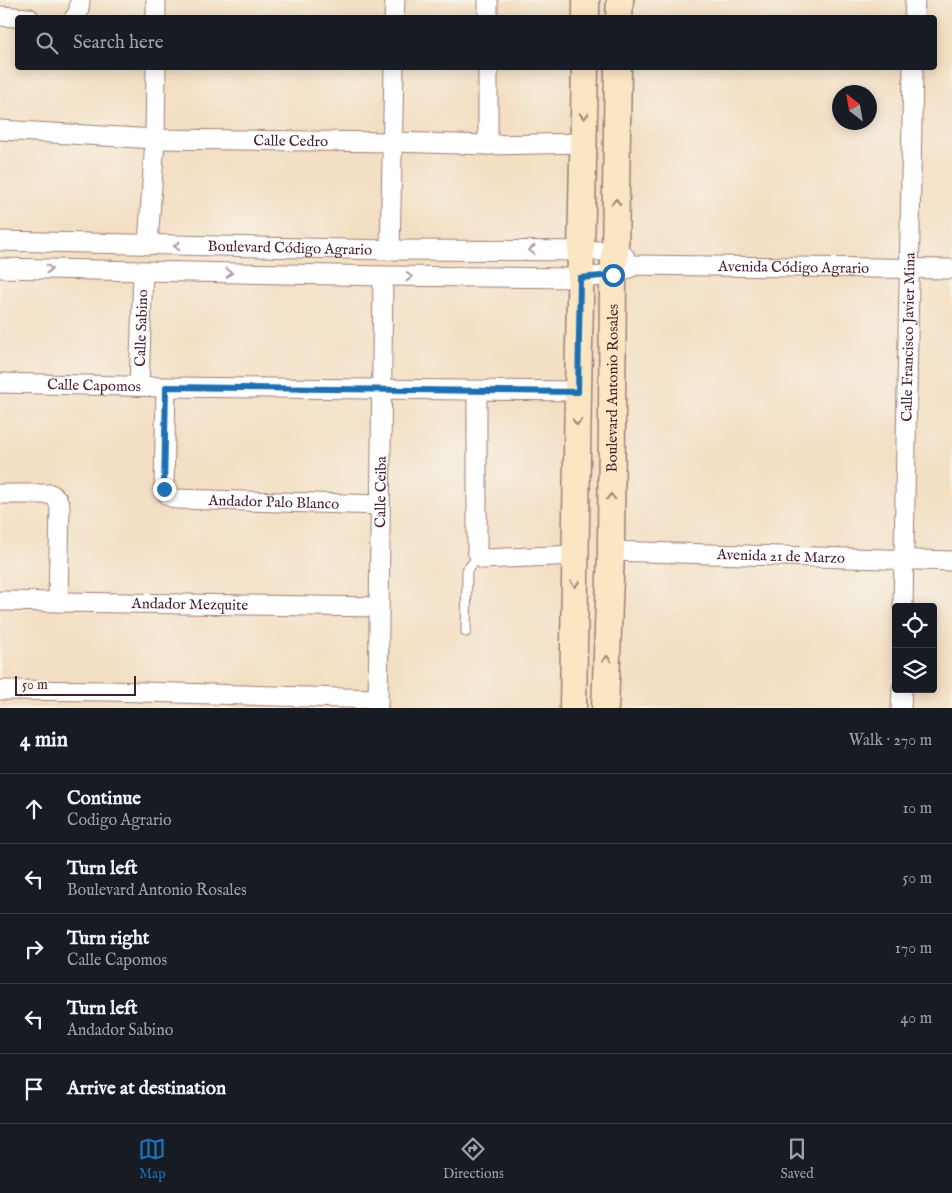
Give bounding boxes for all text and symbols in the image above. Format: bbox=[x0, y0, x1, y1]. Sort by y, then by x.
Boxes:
search box bbox=[15, 15, 937, 70]
icon: search bbox=[33, 29, 61, 57]
text: Search here bbox=[73, 31, 164, 55]
north arrow bbox=[832, 85, 877, 130]
one-way arrow bbox=[579, 112, 589, 120]
street label: Calle Cedro bbox=[253, 131, 328, 151]
one-way arrow bbox=[611, 198, 621, 206]
street label: Boulevard Código Agrario bbox=[207, 237, 372, 260]
one-way arrow bbox=[173, 241, 181, 251]
one-way arrow bbox=[528, 245, 536, 255]
street label: Calle Francisco Javier Mina bbox=[897, 252, 920, 422]
street label: Avenida Código Agrario bbox=[717, 257, 869, 278]
one-way arrow bbox=[45, 264, 53, 274]
route start bbox=[602, 264, 625, 287]
one-way arrow bbox=[225, 268, 233, 278]
one-way arrow bbox=[405, 272, 413, 282]
street label: Calle Sabino bbox=[131, 289, 152, 367]
street label: Boulevard Antonio Rosales bbox=[603, 304, 623, 472]
street label: Calle Capomos bbox=[47, 375, 141, 396]
one-way arrow bbox=[572, 418, 582, 426]
street label: Calle Ceiba bbox=[371, 456, 391, 528]
route end bbox=[153, 478, 176, 501]
street label: Andador Palo Blanco bbox=[207, 491, 340, 514]
one-way arrow bbox=[606, 493, 616, 500]
street label: Avenida 21 de Marzo bbox=[716, 545, 845, 568]
one-way arrow bbox=[570, 580, 580, 588]
street label: Andador Mezquite bbox=[131, 594, 248, 615]
map controls bbox=[892, 603, 937, 693]
button: locate bbox=[892, 603, 937, 648]
button: layers bbox=[892, 648, 937, 693]
one-way arrow bbox=[601, 655, 612, 663]
scale bar bbox=[15, 673, 136, 696]
text: 50 m bbox=[22, 676, 48, 694]
text: 4 min bbox=[20, 727, 68, 754]
text: Walk · 270 m bbox=[849, 731, 932, 751]
text: Continue bbox=[67, 787, 141, 811]
icon: ahead bbox=[20, 795, 48, 823]
text: 10 m bbox=[902, 799, 932, 819]
text: Codigo Agrario bbox=[67, 811, 172, 831]
text: Turn left bbox=[67, 857, 138, 881]
icon: left bbox=[20, 865, 48, 893]
text: 50 m bbox=[903, 869, 932, 889]
text: Boulevard Antonio Rosales bbox=[67, 881, 247, 901]
text: Turn right bbox=[67, 927, 149, 951]
icon: right bbox=[20, 935, 48, 963]
text: 170 m bbox=[895, 939, 932, 959]
text: Calle Capomos bbox=[67, 951, 167, 971]
text: Turn left bbox=[67, 997, 138, 1021]
icon: left bbox=[20, 1005, 48, 1033]
text: 40 m bbox=[900, 1009, 932, 1029]
text: Andador Sabino bbox=[67, 1021, 173, 1041]
icon: arrive bbox=[20, 1075, 48, 1103]
text: Arrive at destination bbox=[67, 1077, 226, 1101]
tab: Map bbox=[138, 1135, 166, 1183]
tab: Directions bbox=[443, 1135, 504, 1183]
tab: Saved bbox=[781, 1135, 814, 1183]

